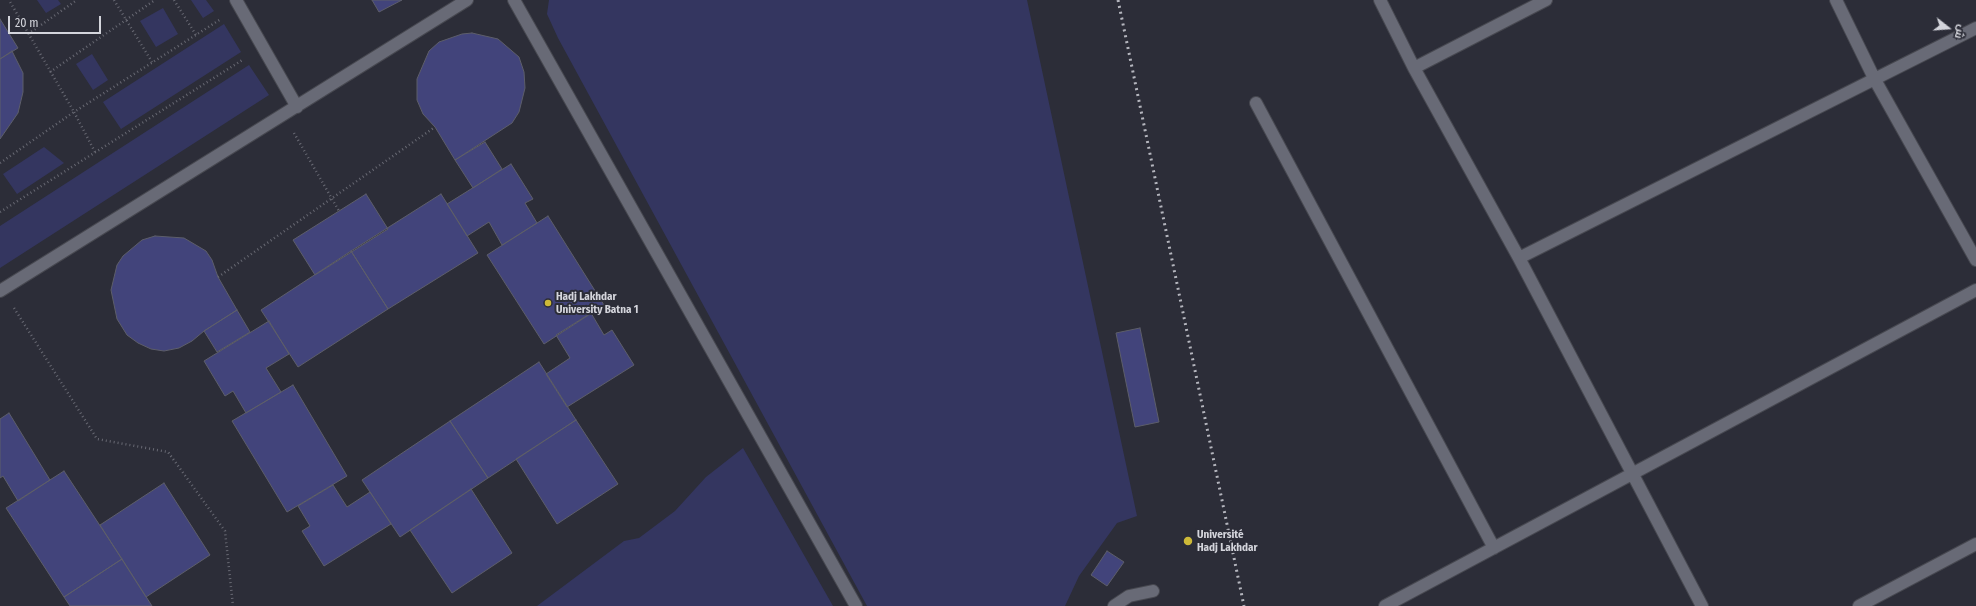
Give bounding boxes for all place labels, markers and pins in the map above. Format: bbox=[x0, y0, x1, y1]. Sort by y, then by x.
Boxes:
place label: Hadj Lakhdar University Batna 1 bbox=[556, 290, 638, 316]
marker: Hadj Lakhdar University Batna 1 bbox=[543, 298, 553, 308]
place label: Université Hadj Lakhdar bbox=[1197, 528, 1258, 554]
marker: Université Hadj Lakhdar bbox=[1182, 535, 1194, 547]

